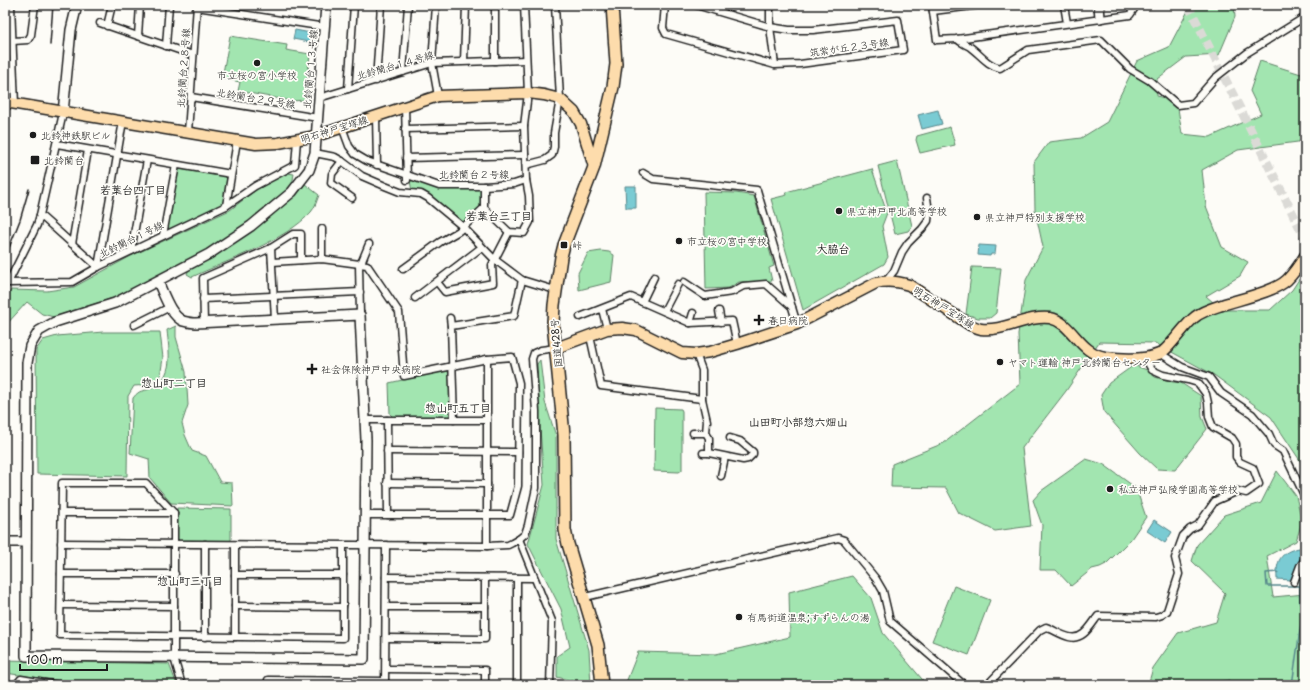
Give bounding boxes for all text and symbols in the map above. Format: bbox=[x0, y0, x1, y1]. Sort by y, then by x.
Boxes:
street label: 北鈴蘭台２８号線 bbox=[172, 28, 193, 108]
street label: 北鈴蘭台１３号線 bbox=[299, 28, 320, 109]
street label: 筑紫が丘２３号線 bbox=[808, 34, 890, 59]
street label: 北鈴蘭台１４号線 bbox=[354, 46, 435, 83]
marker: 市立桜の宮小学校 bbox=[252, 58, 262, 68]
place label: 市立桜の宮小学校 bbox=[217, 67, 297, 82]
street label: 北鈴蘭台２９号線 bbox=[215, 84, 297, 111]
street label: 明石神戸宝塚線 bbox=[298, 111, 370, 146]
place label: 北鈴神鉄駅ビル bbox=[41, 127, 111, 142]
marker: 北鈴神鉄駅ビル bbox=[28, 130, 38, 140]
place label: 北鈴蘭台 bbox=[44, 152, 84, 167]
marker: 北鈴蘭台 bbox=[29, 154, 41, 166]
street label: 北鈴蘭台２号線 bbox=[439, 166, 509, 181]
district label: 若葉台四丁目 bbox=[100, 181, 166, 198]
place label: 県立神戸甲北高等学校 bbox=[847, 203, 947, 218]
marker: 県立神戸甲北高等学校 bbox=[834, 206, 844, 216]
district label: 若葉台三丁目 bbox=[466, 207, 532, 224]
place label: 県立神戸特別支援学校 bbox=[985, 209, 1085, 224]
marker: 県立神戸特別支援学校 bbox=[972, 212, 982, 222]
street label: 北鈴蘭台１号線 bbox=[96, 216, 166, 261]
place label: 市立桜の宮中学校 bbox=[687, 233, 767, 248]
marker: 市立桜の宮中学校 bbox=[674, 236, 684, 246]
place label: 峠 bbox=[572, 237, 582, 252]
marker: 峠 bbox=[559, 240, 569, 250]
district label: 大脇台 bbox=[817, 240, 850, 257]
street label: 明石神戸宝塚線 bbox=[911, 282, 978, 331]
place label: 春日病院 bbox=[768, 312, 808, 327]
marker: 春日病院 bbox=[753, 314, 765, 326]
street label: 国道428号 bbox=[546, 318, 565, 368]
place label: ヤマト運輸 神戸北鈴蘭台センター bbox=[1008, 354, 1161, 369]
marker: ヤマト運輸 神戸北鈴蘭台センター bbox=[995, 357, 1005, 367]
place label: 社会保険神戸中央病院 bbox=[321, 361, 421, 376]
marker: 社会保険神戸中央病院 bbox=[306, 363, 318, 375]
district label: 惣山町二丁目 bbox=[141, 374, 207, 391]
district label: 惣山町五丁目 bbox=[425, 399, 491, 416]
district label: 山田町小部惣六畑山 bbox=[749, 413, 848, 430]
place label: 私立神戸弘陵学園高等学校 bbox=[1118, 481, 1238, 496]
marker: 私立神戸弘陵学園高等学校 bbox=[1105, 484, 1115, 494]
district label: 惣山町三丁目 bbox=[157, 572, 223, 589]
place label: 有馬街道温泉;すずらんの湯 bbox=[747, 609, 870, 624]
marker: 有馬街道温泉;すずらんの湯 bbox=[734, 612, 744, 622]
scale bar bbox=[20, 646, 107, 672]
text: 100 m bbox=[26, 650, 63, 668]

